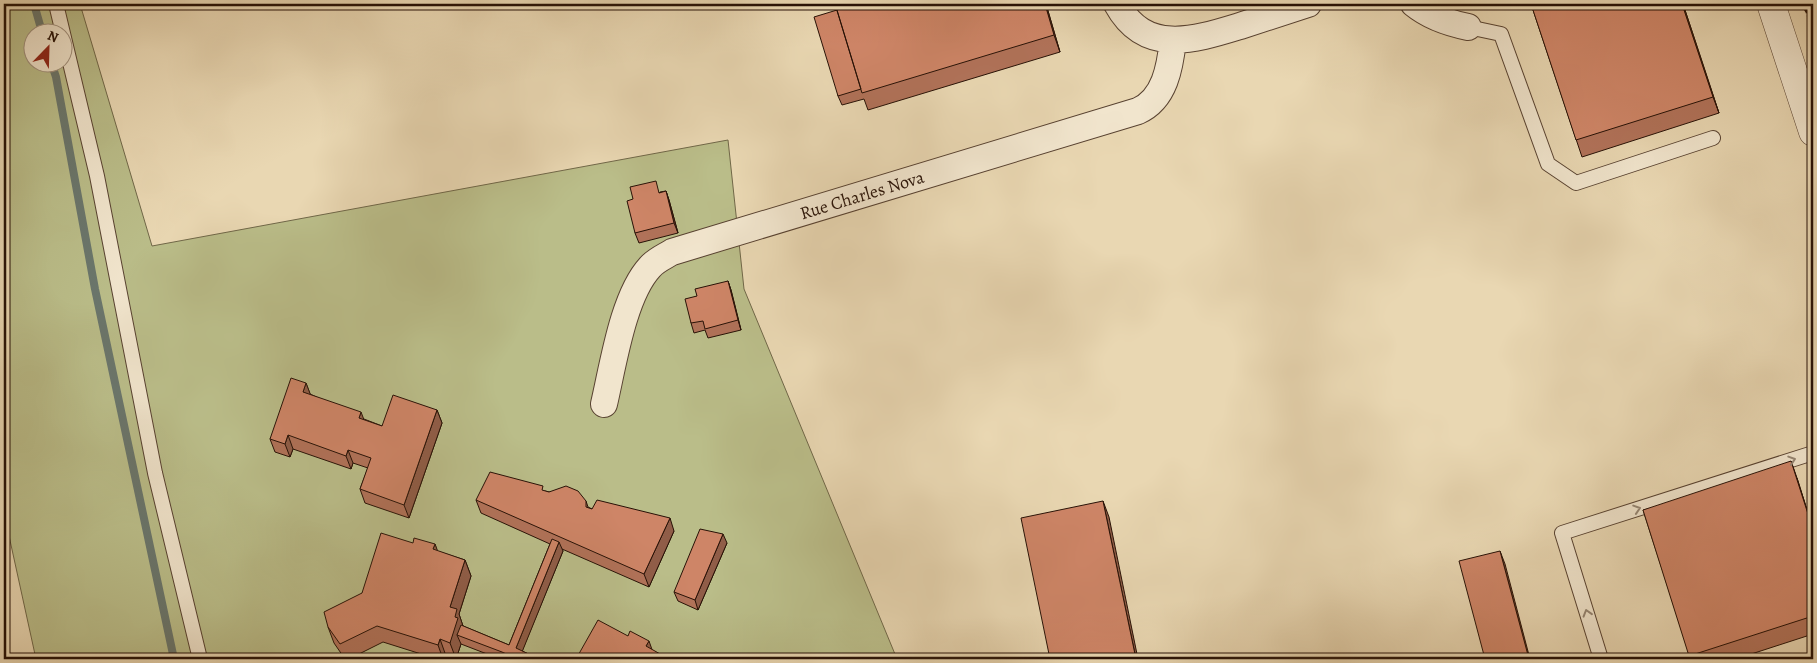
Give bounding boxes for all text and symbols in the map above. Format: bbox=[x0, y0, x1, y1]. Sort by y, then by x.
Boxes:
north arrow bbox=[22, 22, 72, 72]
text: N bbox=[44, 26, 61, 47]
street label: Rue Charles Nova bbox=[797, 165, 928, 225]
one-way arrow bbox=[1787, 455, 1795, 465]
one-way arrow bbox=[1632, 505, 1641, 515]
one-way arrow bbox=[1582, 609, 1592, 617]

